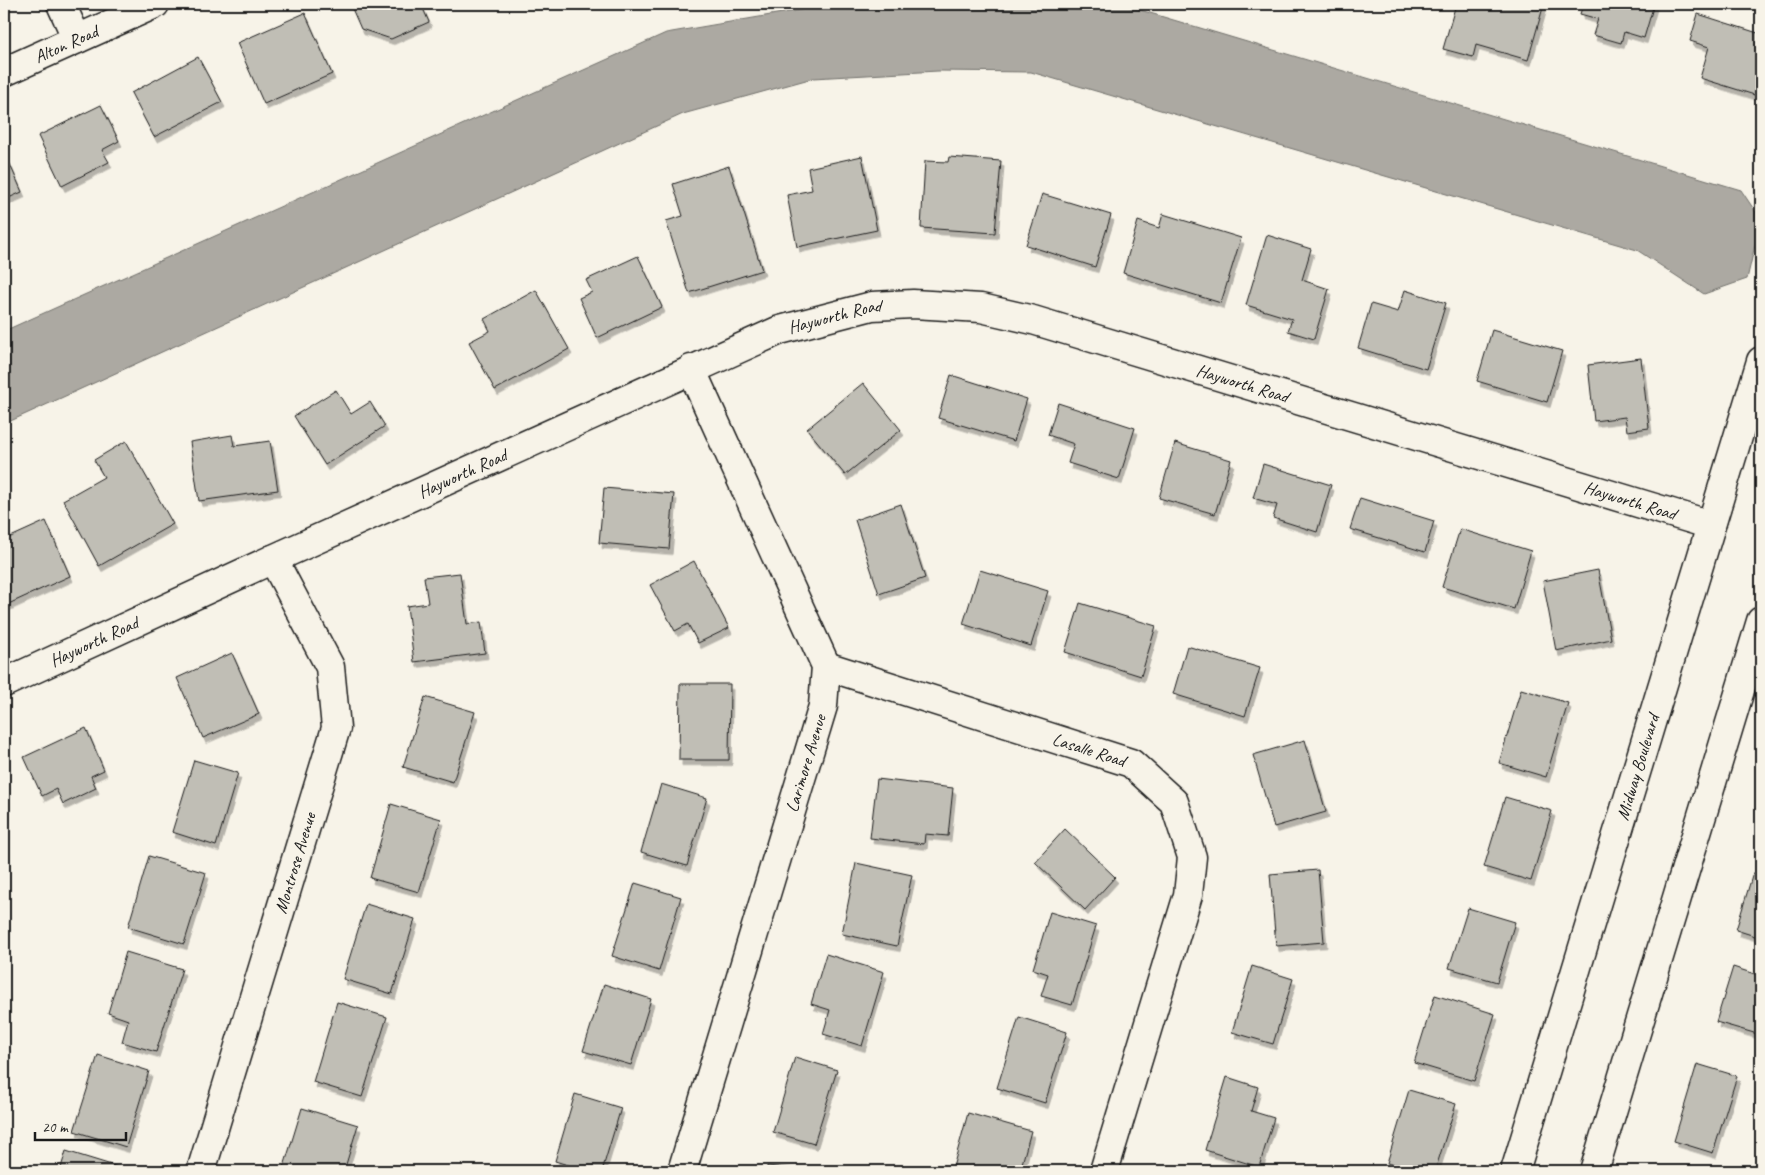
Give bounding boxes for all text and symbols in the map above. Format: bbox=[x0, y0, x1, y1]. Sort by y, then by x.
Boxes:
street label: Alton Road bbox=[31, 19, 104, 68]
street label: Hayworth Road bbox=[786, 294, 884, 338]
street label: Hayworth Road bbox=[1194, 359, 1294, 409]
street label: Hayworth Road bbox=[414, 443, 513, 503]
street label: Hayworth Road bbox=[1581, 476, 1682, 526]
street label: Hayworth Road bbox=[46, 610, 144, 671]
street label: Midway Boulevard bbox=[1611, 709, 1665, 823]
street label: Larimore Avenue bbox=[780, 711, 831, 815]
street label: Lasalle Road bbox=[1050, 728, 1131, 772]
street label: Montrose Avenue bbox=[269, 809, 321, 916]
scale bar bbox=[35, 1110, 126, 1142]
text: 20 m bbox=[42, 1118, 69, 1137]

